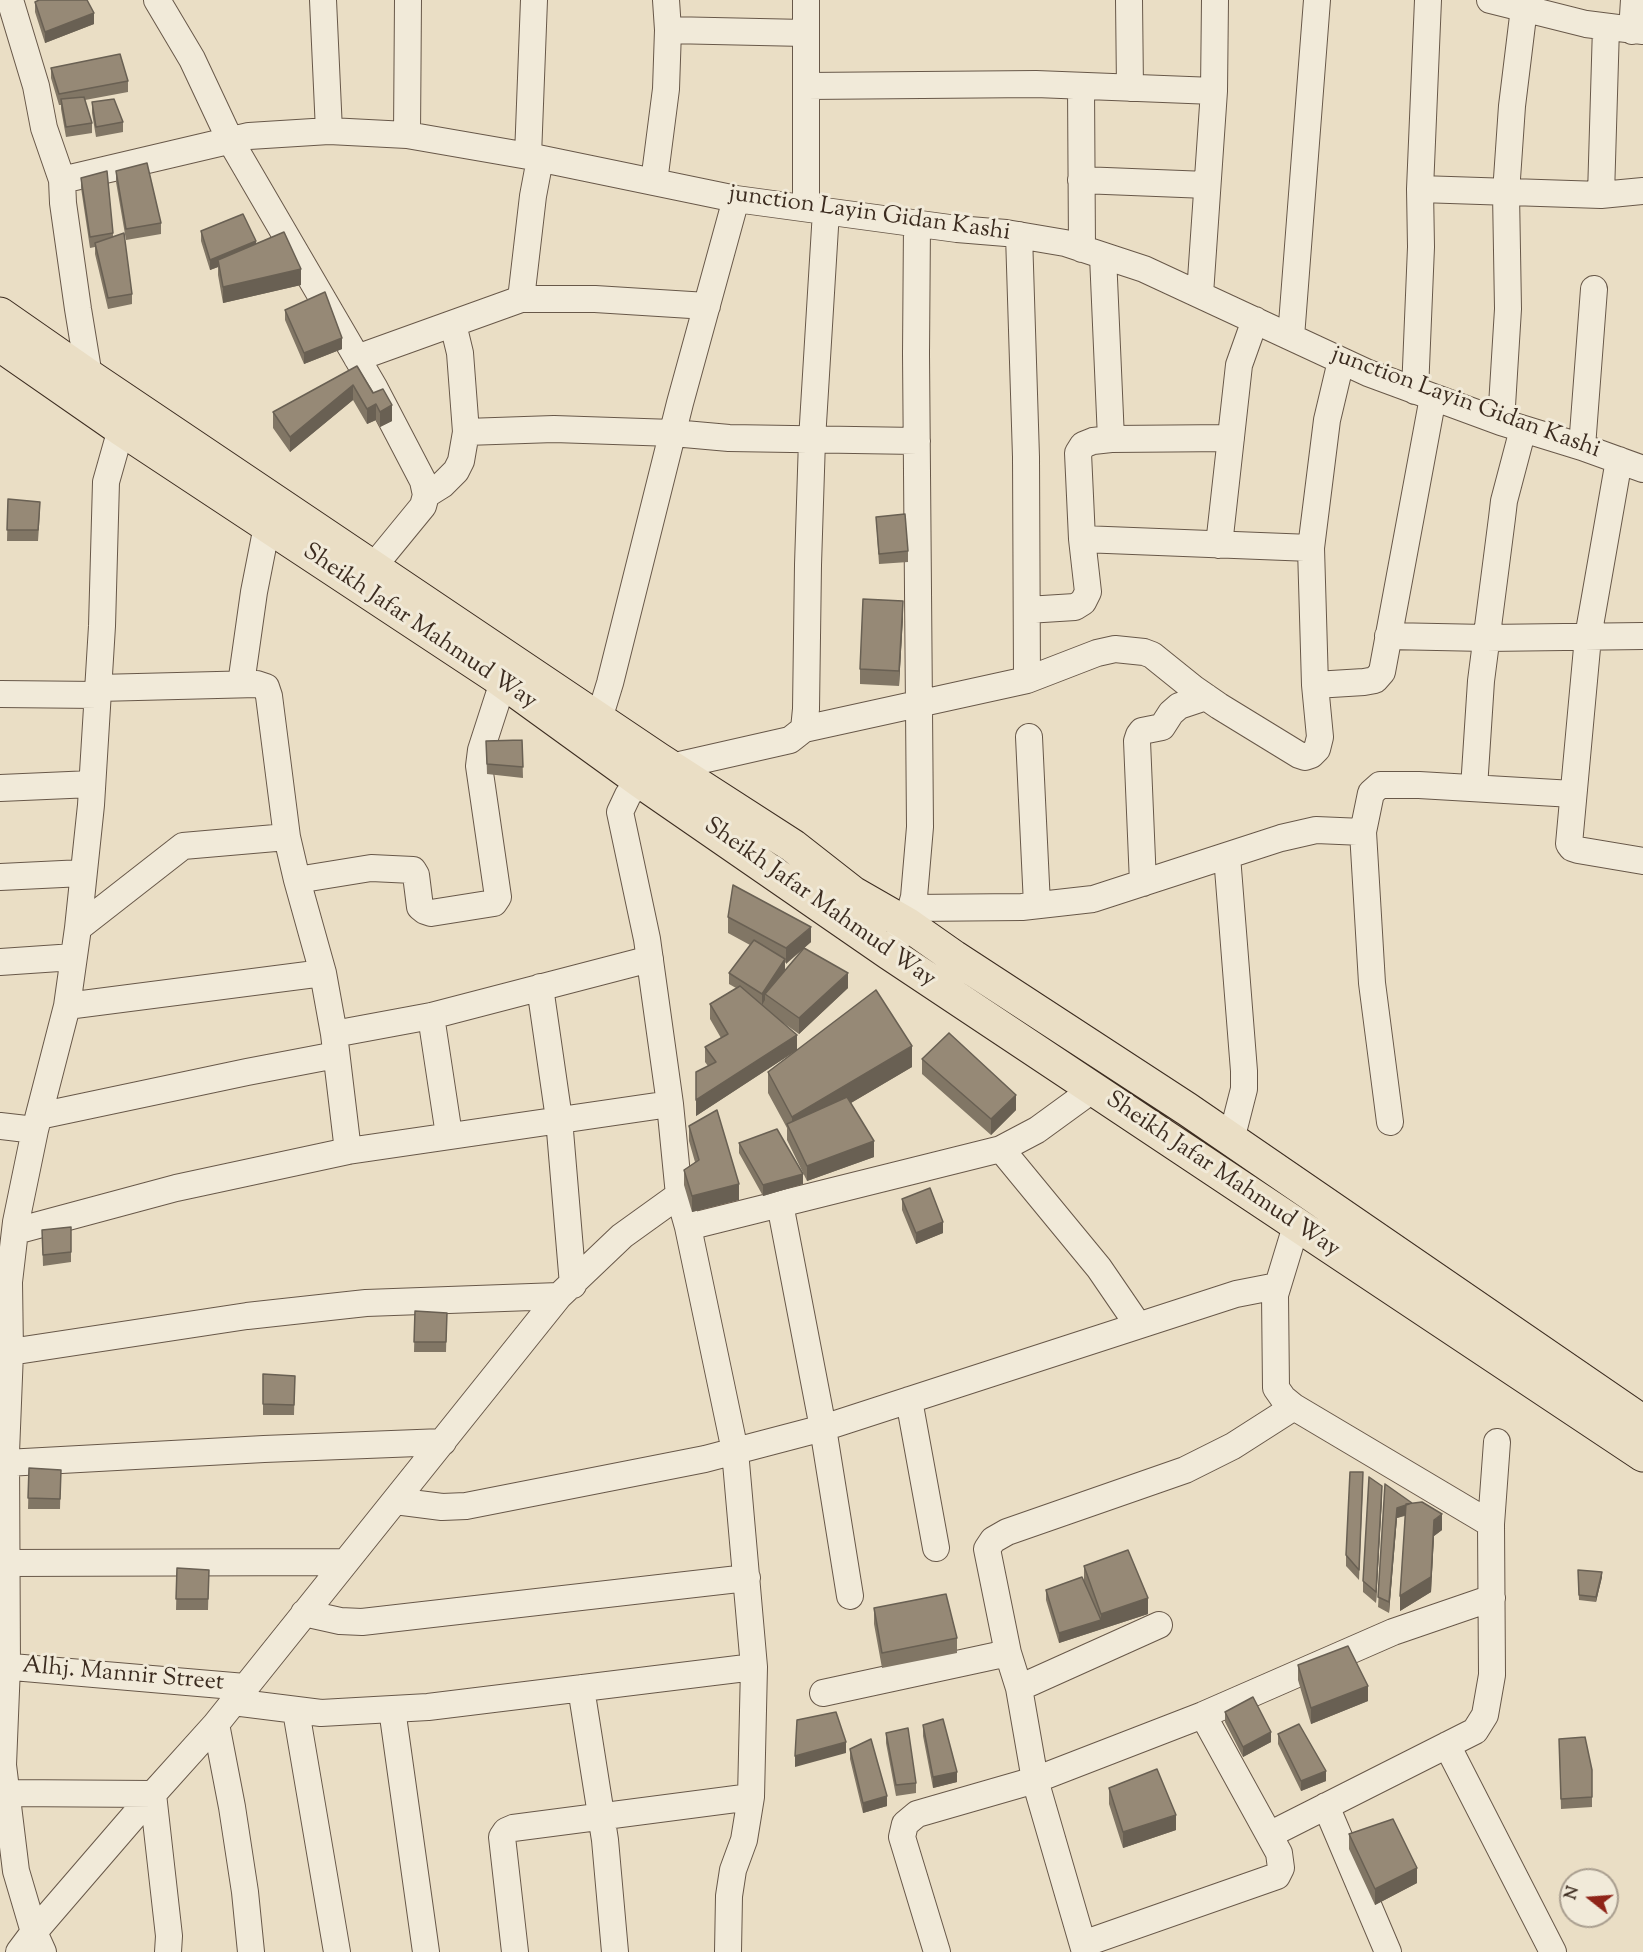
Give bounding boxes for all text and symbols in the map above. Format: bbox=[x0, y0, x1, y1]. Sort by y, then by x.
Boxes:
street label: junction Layin Gidan Kashi bbox=[726, 181, 1012, 249]
street label: junction Layin Gidan Kashi bbox=[1326, 342, 1604, 466]
street label: Sheikh Jafar Mahmud Way bbox=[296, 539, 542, 717]
street label: Sheikh Jafar Mahmud Way bbox=[697, 813, 941, 995]
street label: Sheikh Jafar Mahmud Way bbox=[1099, 1087, 1345, 1265]
street label: Alhj. Mannir Street bbox=[21, 1653, 225, 1699]
north arrow bbox=[1559, 1868, 1619, 1928]
text: N bbox=[1560, 1884, 1586, 1903]

